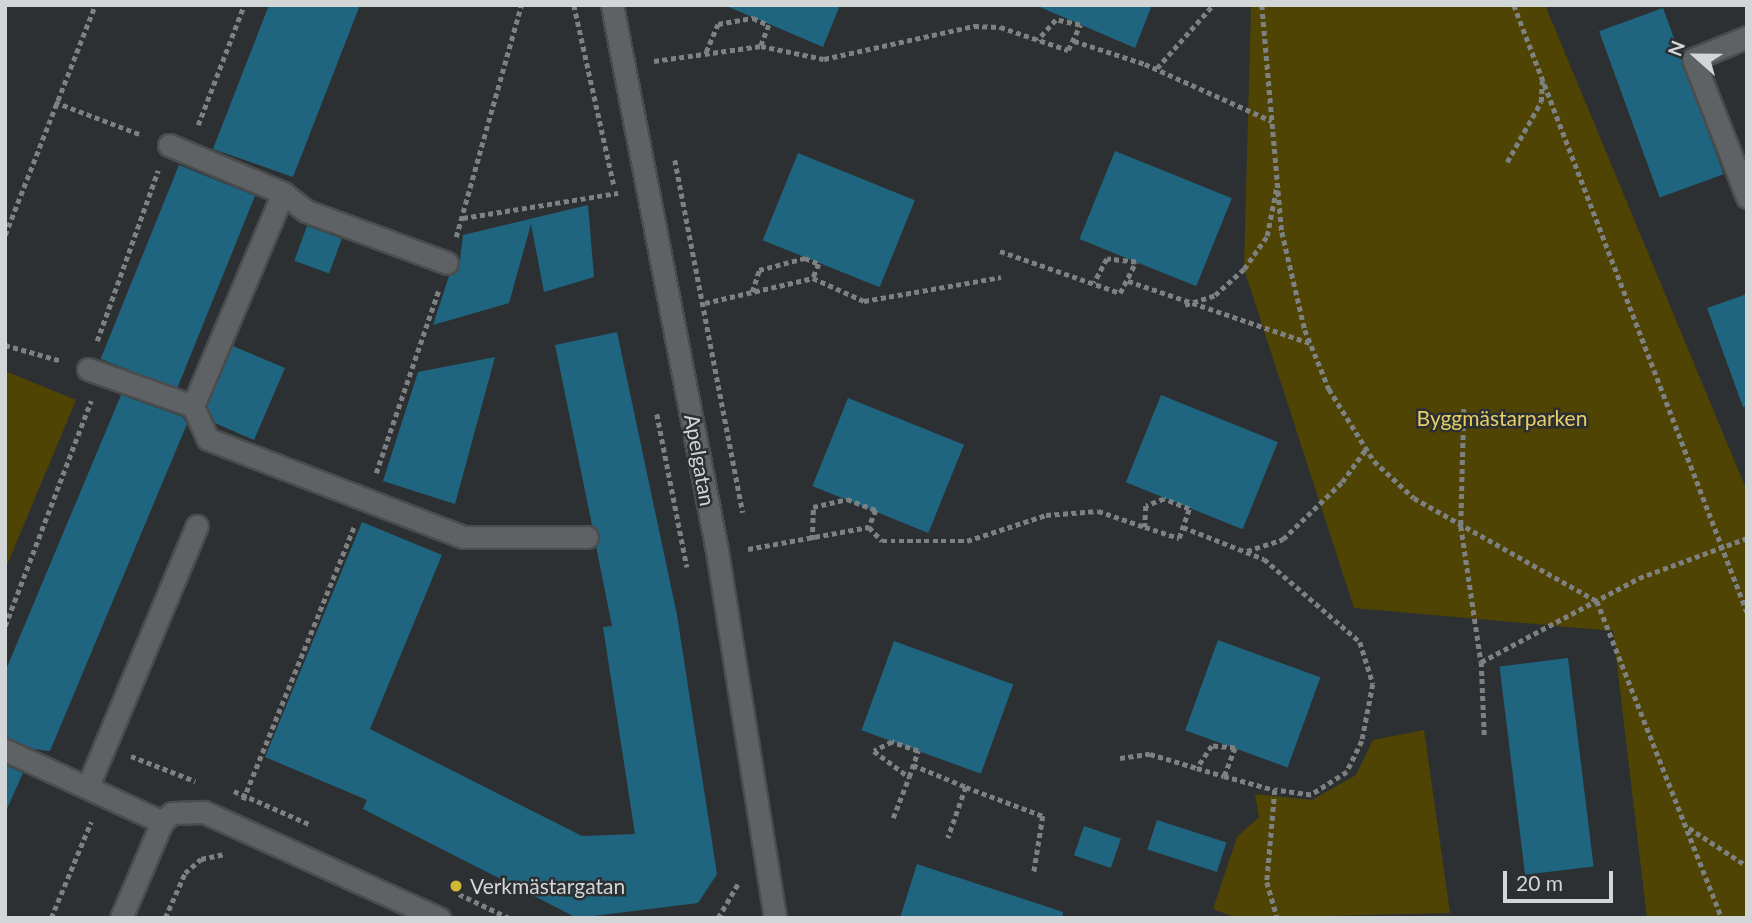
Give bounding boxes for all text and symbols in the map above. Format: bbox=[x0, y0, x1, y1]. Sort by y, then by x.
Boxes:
north arrow bbox=[1661, 21, 1731, 91]
text: N bbox=[1663, 37, 1689, 59]
park label: Byggmästarparken bbox=[1417, 405, 1587, 431]
street label: Apelgatan bbox=[680, 412, 720, 508]
scale bar bbox=[1507, 856, 1617, 900]
text: 20 m bbox=[1516, 870, 1563, 895]
place label: Verkmästargatan bbox=[470, 873, 625, 899]
marker: Verkmästargatan bbox=[448, 878, 464, 894]

